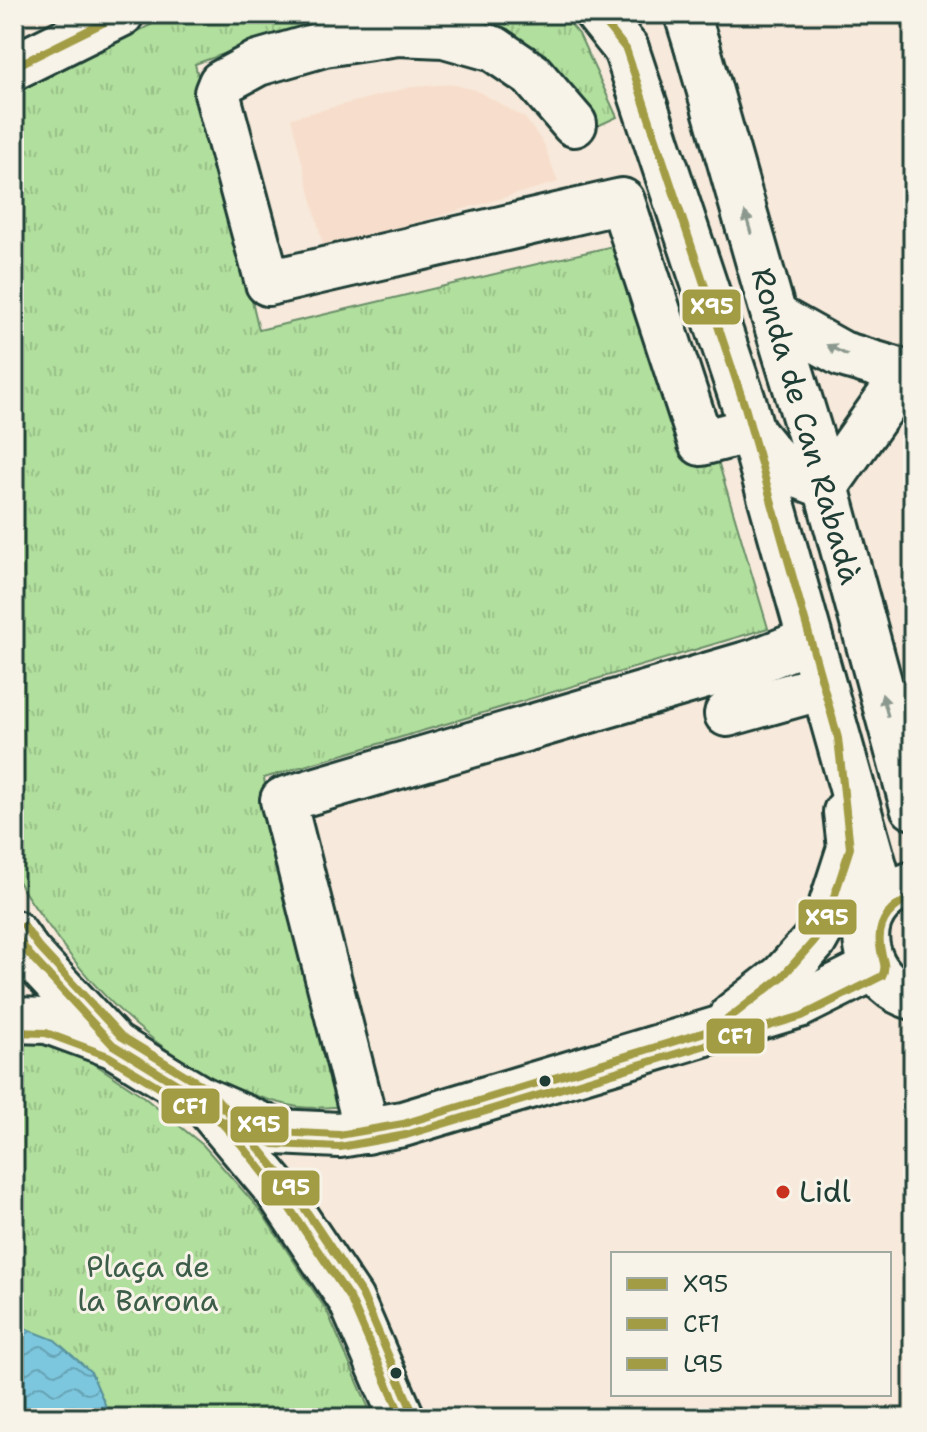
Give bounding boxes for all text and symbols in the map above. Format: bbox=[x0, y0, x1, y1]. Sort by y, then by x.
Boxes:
one-way arrow bbox=[741, 211, 753, 236]
street label: Ronda de Can Rabadà bbox=[742, 263, 871, 589]
line badge: X95 bbox=[681, 288, 742, 326]
text: X95 bbox=[690, 292, 734, 321]
one-way arrow bbox=[826, 343, 849, 357]
one-way arrow bbox=[879, 692, 891, 717]
line badge: X95 bbox=[797, 898, 858, 936]
text: X95 bbox=[805, 903, 849, 932]
line badge: CF1 bbox=[705, 1017, 766, 1055]
text: CF1 bbox=[717, 1022, 753, 1051]
unlabelled marker bbox=[537, 1073, 553, 1089]
line badge: CF1 bbox=[160, 1087, 221, 1125]
text: CF1 bbox=[172, 1092, 208, 1121]
line badge: X95 bbox=[229, 1105, 290, 1144]
text: X95 bbox=[237, 1110, 281, 1139]
line badge: L95 bbox=[260, 1169, 321, 1207]
place label: Lidl bbox=[799, 1171, 851, 1212]
text: L95 bbox=[272, 1173, 310, 1202]
marker: Lidl bbox=[774, 1183, 792, 1201]
park label: Plaça de la Barona bbox=[77, 1246, 219, 1321]
legend bbox=[611, 1252, 891, 1396]
text: X95 bbox=[683, 1268, 729, 1300]
text: CF1 bbox=[683, 1308, 720, 1340]
text: L95 bbox=[683, 1348, 723, 1380]
unlabelled marker bbox=[388, 1365, 404, 1381]

